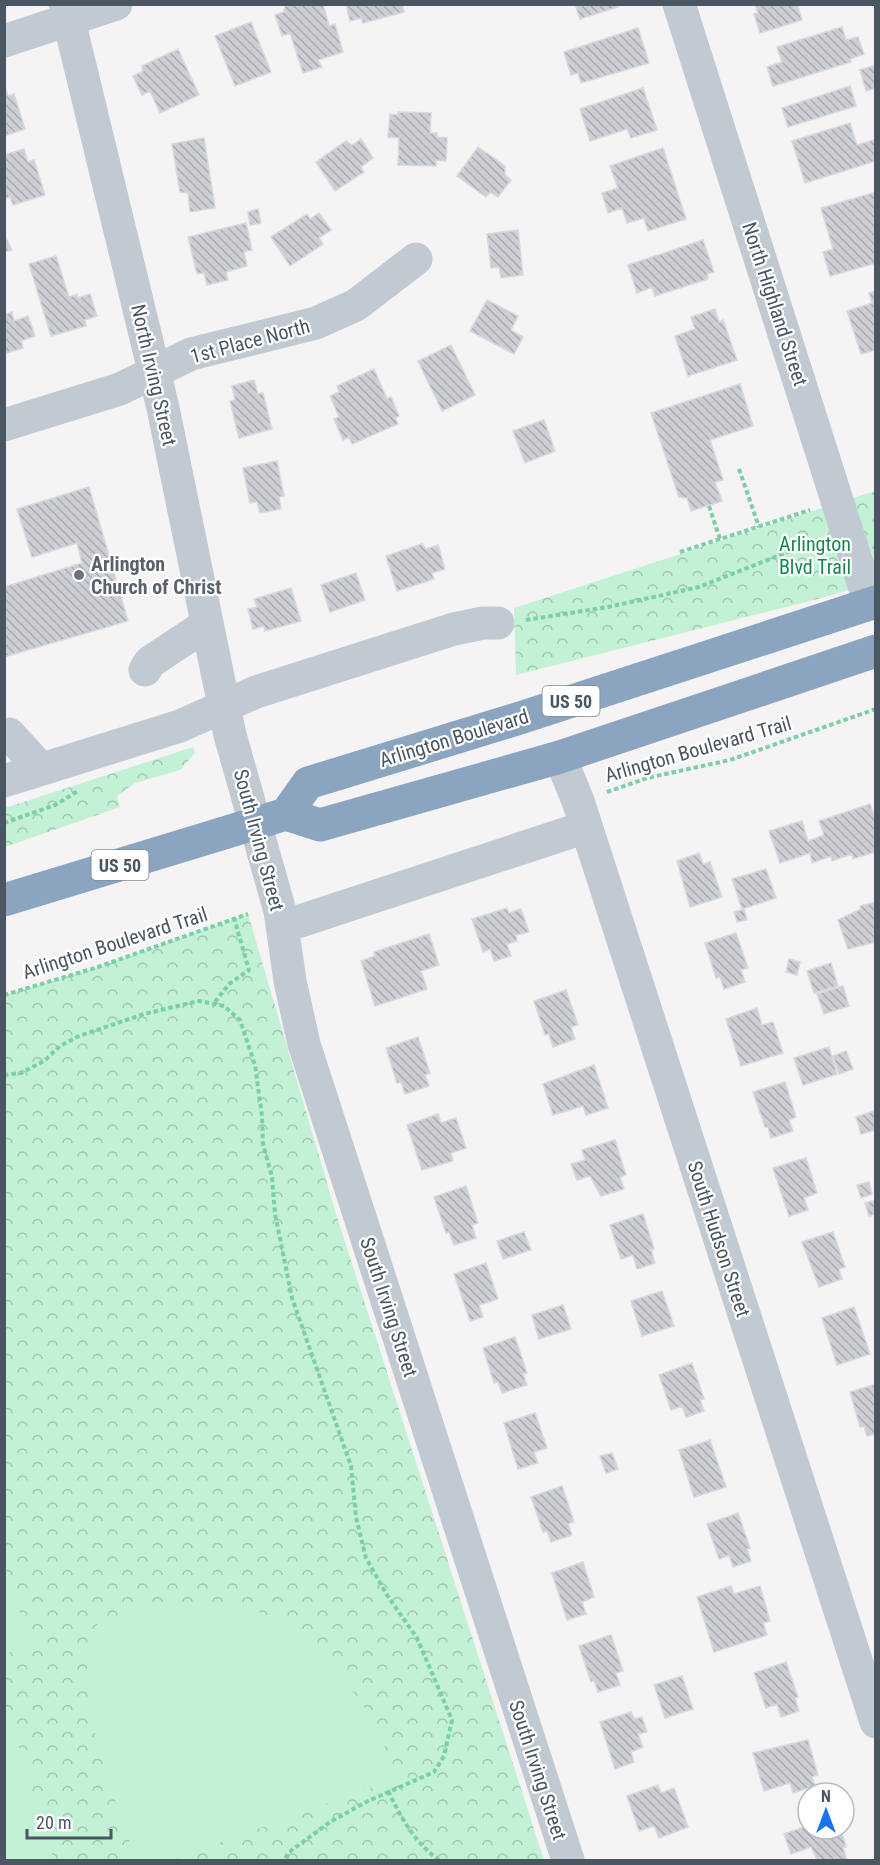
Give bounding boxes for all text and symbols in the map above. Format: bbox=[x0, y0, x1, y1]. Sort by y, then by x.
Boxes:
street label: North Highland Street bbox=[737, 219, 813, 389]
street label: North Irving Street bbox=[126, 302, 182, 448]
street label: 1st Place North bbox=[188, 314, 312, 368]
park label: Arlington Blvd Trail bbox=[779, 532, 851, 579]
place label: Arlington Church of Christ bbox=[91, 552, 221, 599]
marker: Arlington Church of Christ bbox=[72, 568, 86, 582]
road number: US 50 bbox=[542, 686, 600, 716]
street label: Arlington Boulevard bbox=[377, 704, 531, 772]
street label: Arlington Boulevard Trail bbox=[602, 711, 794, 787]
street label: South Irving Street bbox=[229, 767, 289, 914]
road number: US 50 bbox=[92, 850, 148, 880]
street label: Arlington Boulevard Trail bbox=[19, 902, 211, 984]
street label: South Hudson Street bbox=[682, 1158, 756, 1320]
street label: South Irving Street bbox=[355, 1234, 423, 1380]
street label: South Irving Street bbox=[504, 1697, 572, 1843]
north arrow bbox=[796, 1781, 856, 1841]
text: N bbox=[821, 1787, 831, 1806]
scale bar bbox=[27, 1802, 111, 1840]
text: 20 m bbox=[36, 1812, 71, 1833]

